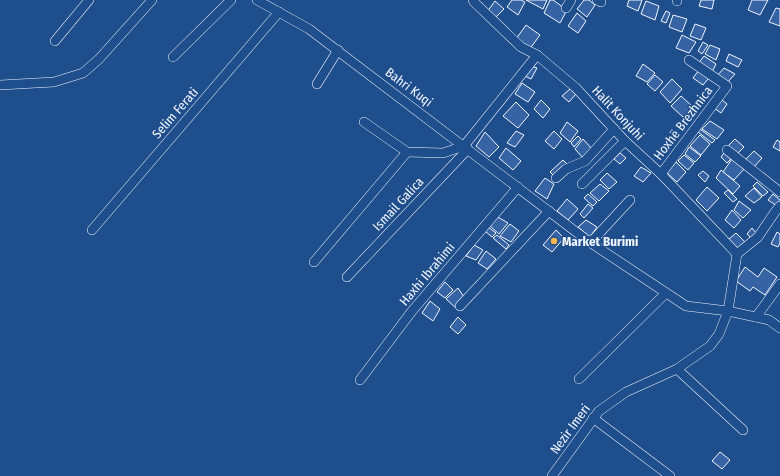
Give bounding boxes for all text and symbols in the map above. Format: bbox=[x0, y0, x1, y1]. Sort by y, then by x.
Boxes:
street label: Bahri Kuqi bbox=[383, 64, 435, 110]
street label: Halit Konjuhi bbox=[589, 83, 647, 143]
street label: Hoxhë Brezhnica bbox=[650, 83, 716, 163]
street label: Selim Ferati bbox=[149, 85, 201, 141]
street label: Ismail Galica bbox=[370, 174, 426, 234]
place label: Market Burimi bbox=[562, 234, 638, 249]
marker: Market Burimi bbox=[549, 236, 559, 246]
street label: Haxhi Ibrahimi bbox=[396, 240, 458, 308]
street label: Nezir Imeri bbox=[547, 401, 593, 457]

